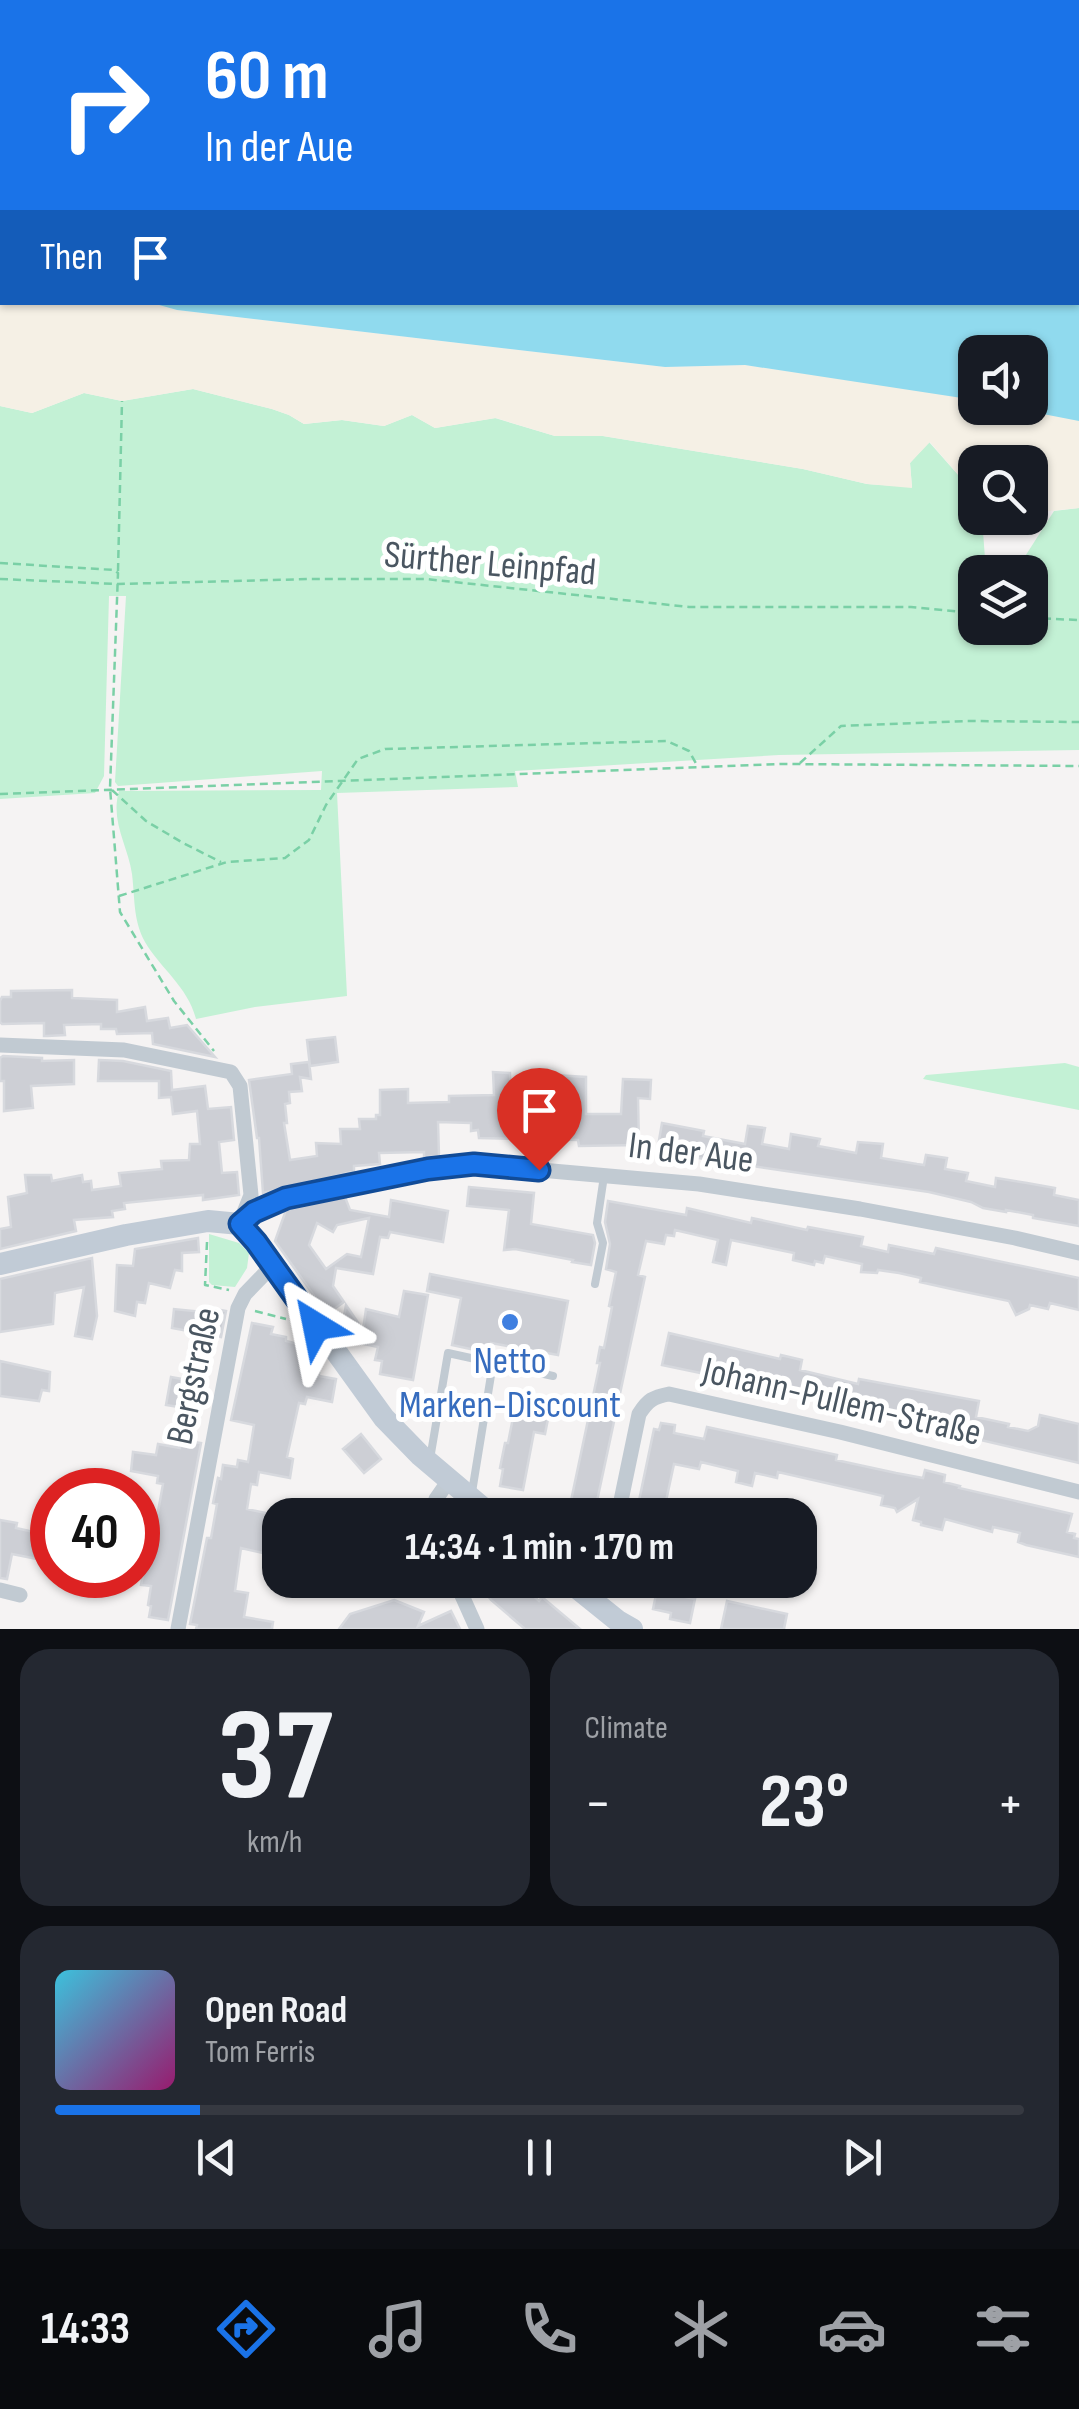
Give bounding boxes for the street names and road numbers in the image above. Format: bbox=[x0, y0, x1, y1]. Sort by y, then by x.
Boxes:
street label: Sürther Leinpfad bbox=[382, 532, 598, 596]
street label: In der Aue bbox=[626, 1123, 756, 1183]
street label: Bergstraße bbox=[158, 1304, 230, 1448]
street label: Johann-Pullem-Straße bbox=[697, 1348, 986, 1456]

